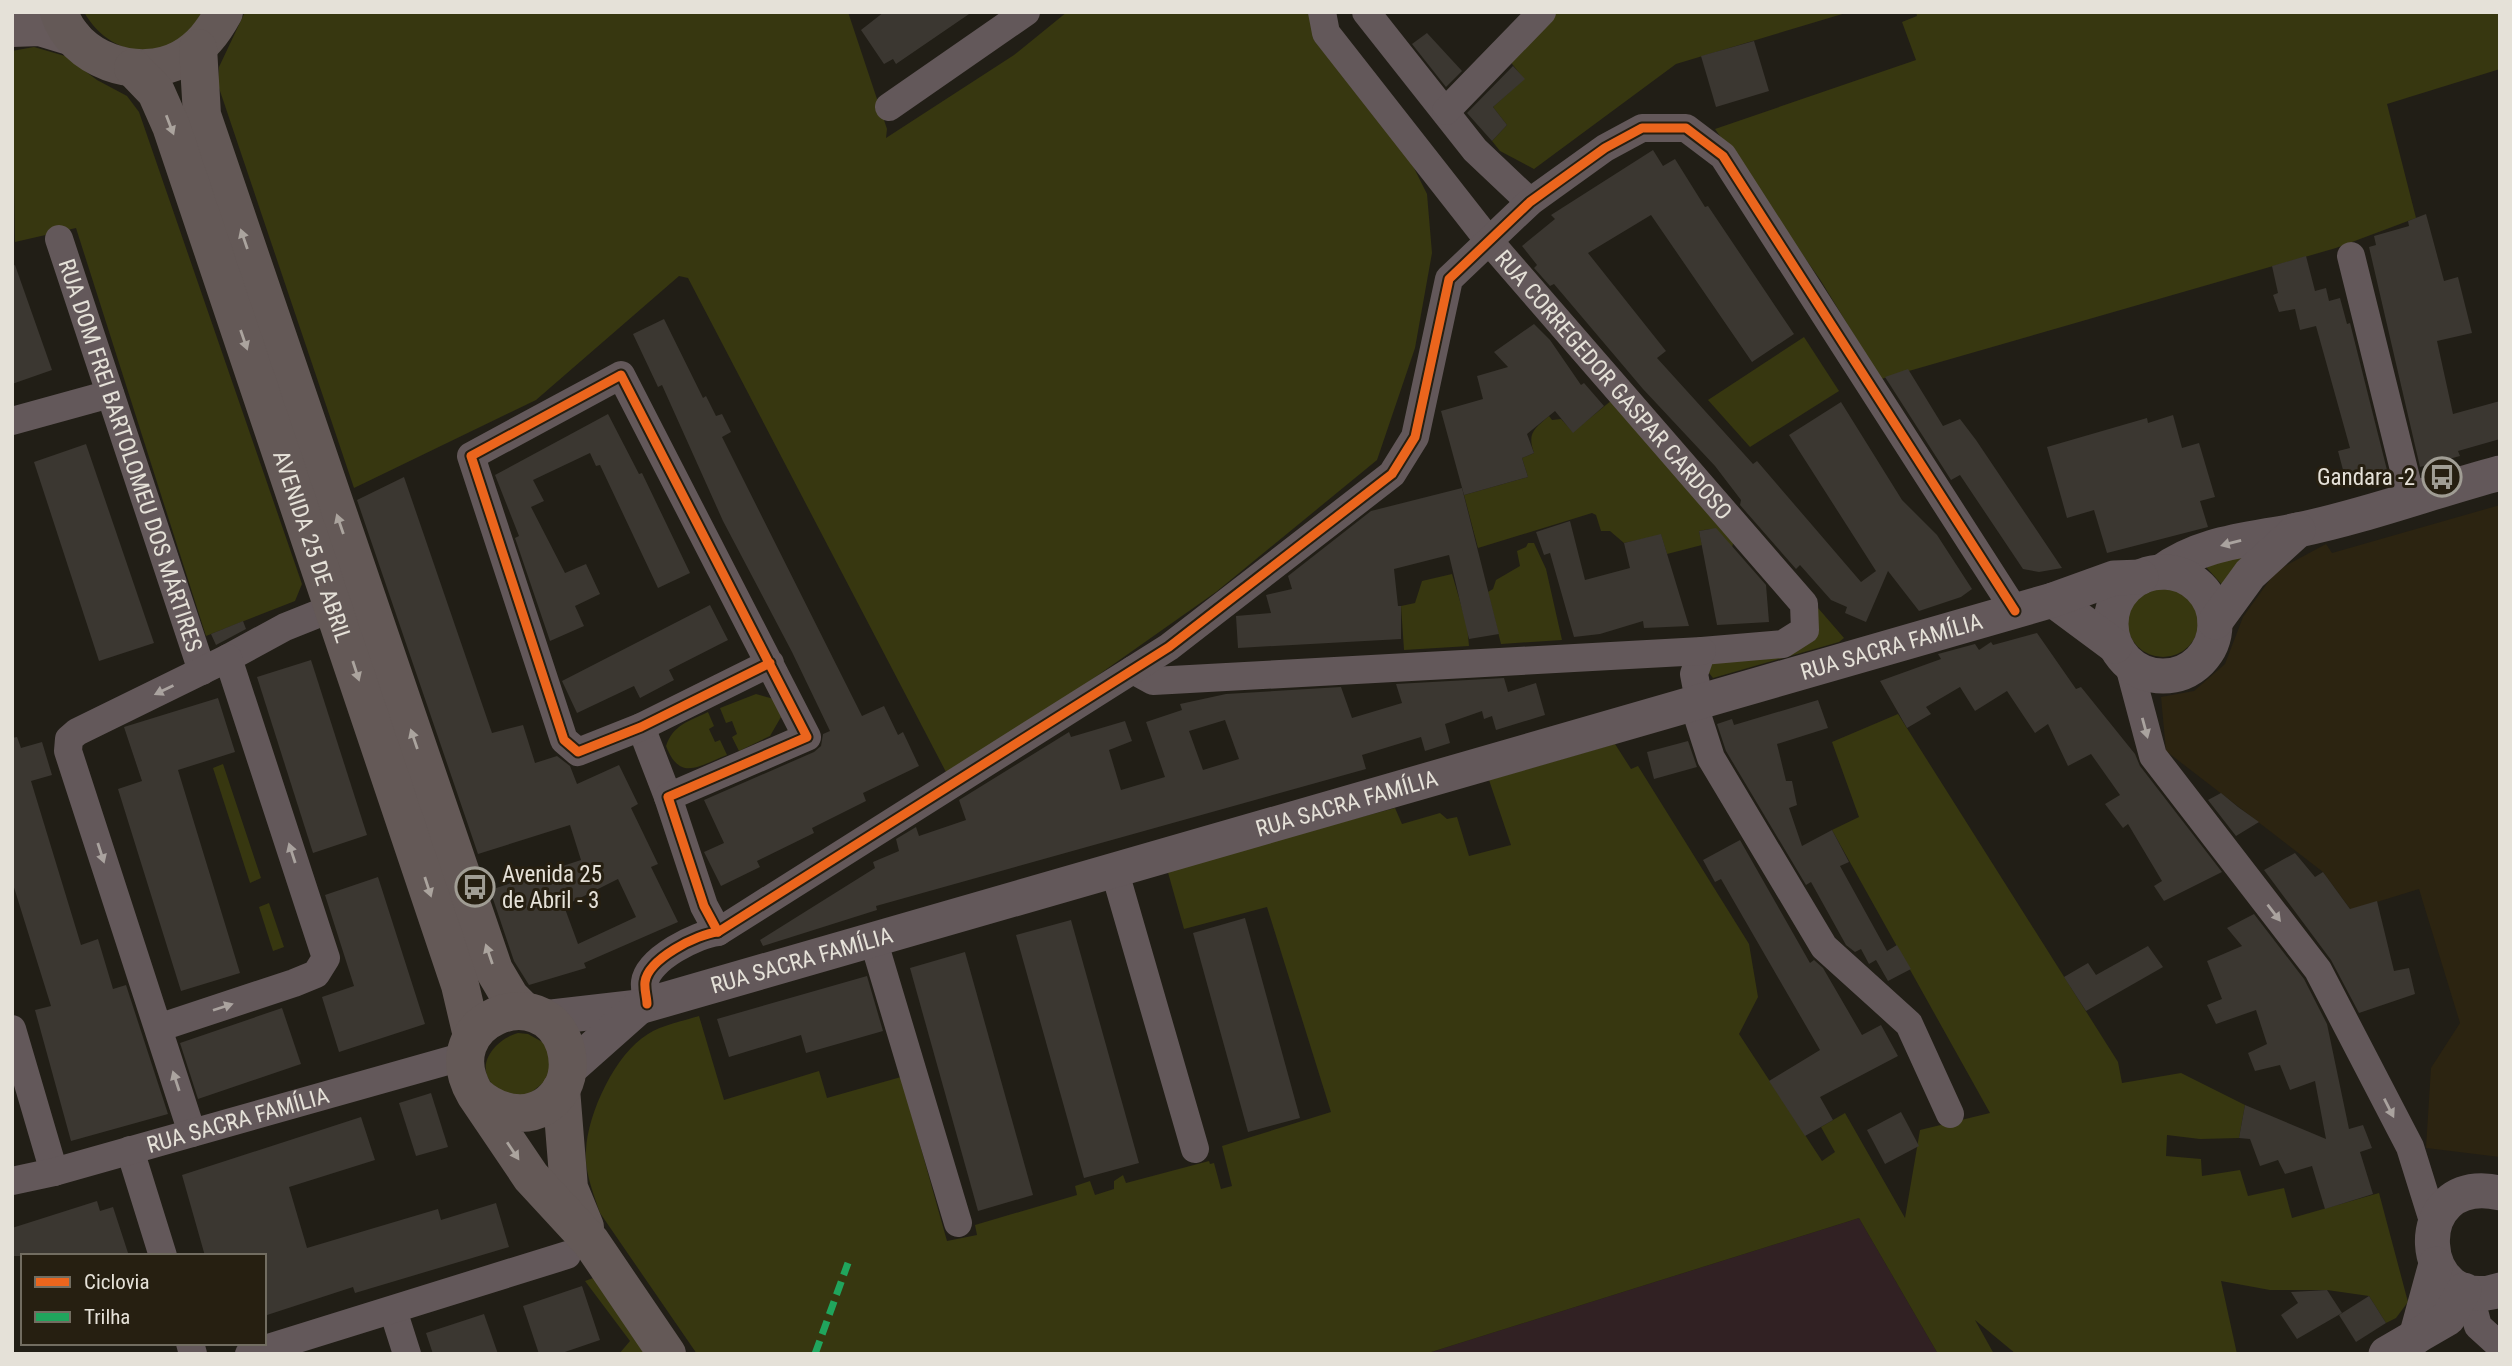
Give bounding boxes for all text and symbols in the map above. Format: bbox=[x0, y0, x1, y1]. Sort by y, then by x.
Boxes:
one-way arrow bbox=[164, 114, 175, 135]
one-way arrow bbox=[238, 228, 249, 249]
street label: RUA CORREGEDOR GASPAR CARDOSO bbox=[1489, 245, 1738, 525]
street label: RUA DOM FREI BARTOLOMEU DOS MÁRTIRES bbox=[53, 256, 208, 656]
one-way arrow bbox=[239, 329, 250, 350]
street label: AVENIDA 25 DE ABRIL bbox=[267, 447, 357, 646]
bus stop icon: Gandara -2 bbox=[2421, 456, 2463, 498]
place label: Gandara -2 bbox=[2317, 464, 2415, 491]
one-way arrow bbox=[334, 513, 345, 534]
one-way arrow bbox=[2221, 538, 2242, 548]
street label: RUA SACRA FAMÍLIA bbox=[1798, 608, 1986, 686]
one-way arrow bbox=[351, 661, 361, 682]
one-way arrow bbox=[154, 684, 174, 695]
one-way arrow bbox=[2140, 717, 2151, 739]
one-way arrow bbox=[408, 728, 419, 749]
street label: RUA SACRA FAMÍLIA bbox=[1253, 765, 1441, 843]
one-way arrow bbox=[96, 843, 107, 864]
one-way arrow bbox=[286, 843, 297, 864]
place label: Avenida 25 de Abril - 3 bbox=[502, 861, 602, 914]
bus stop icon: Avenida 25 de Abril - 3 bbox=[454, 866, 496, 908]
one-way arrow bbox=[423, 877, 433, 898]
one-way arrow bbox=[2266, 904, 2280, 922]
street label: RUA SACRA FAMÍLIA bbox=[708, 922, 896, 1000]
one-way arrow bbox=[483, 943, 494, 964]
one-way arrow bbox=[213, 1001, 234, 1012]
one-way arrow bbox=[170, 1070, 180, 1091]
street label: RUA SACRA FAMÍLIA bbox=[144, 1082, 332, 1159]
one-way arrow bbox=[2384, 1098, 2395, 1118]
one-way arrow bbox=[506, 1142, 520, 1160]
legend bbox=[21, 1254, 266, 1345]
text: Ciclovia bbox=[84, 1270, 150, 1294]
text: Trilha bbox=[84, 1305, 130, 1329]

